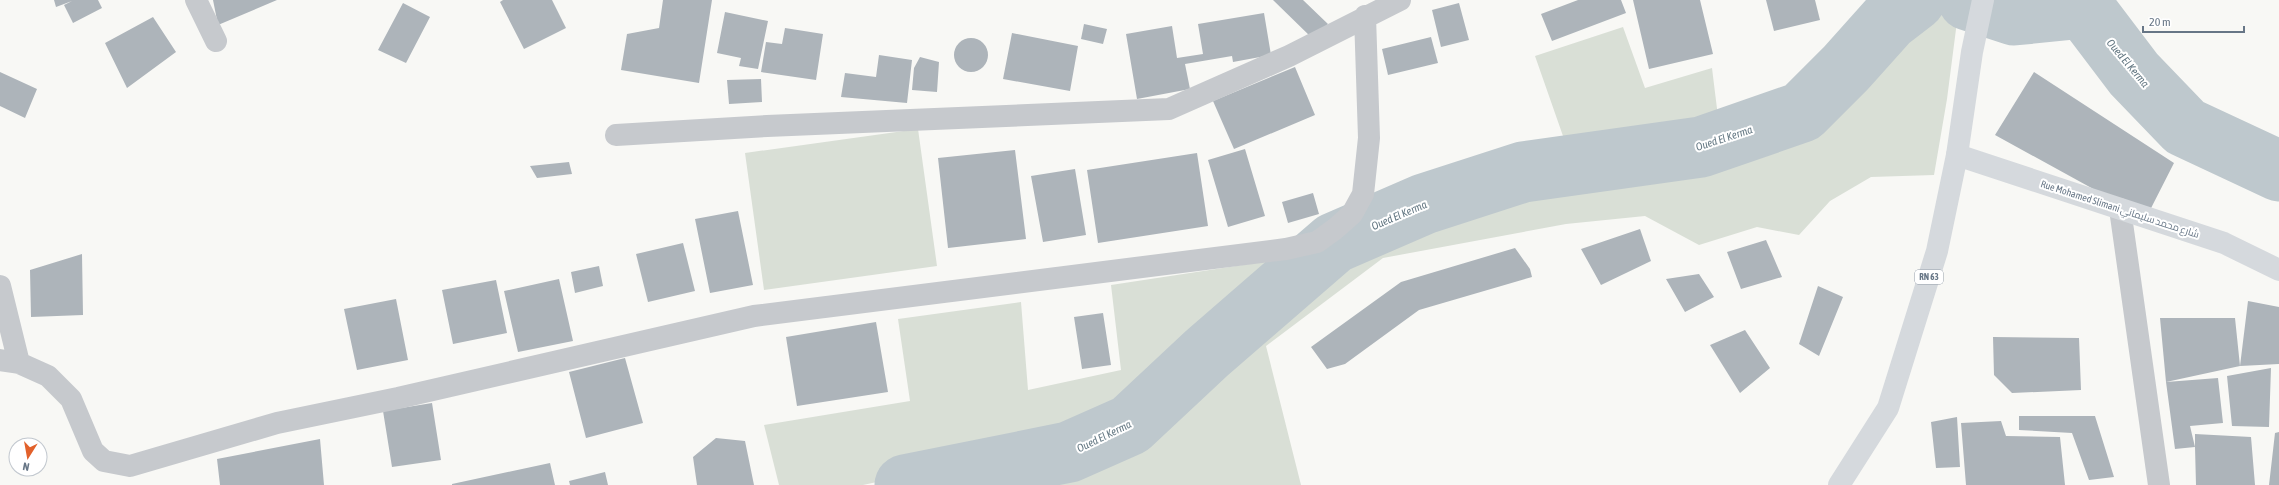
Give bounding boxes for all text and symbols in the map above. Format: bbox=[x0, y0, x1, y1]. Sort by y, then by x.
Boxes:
scale bar bbox=[2143, 8, 2244, 34]
text: 20 m bbox=[2149, 15, 2171, 29]
water label: Oued El Kerma bbox=[2105, 37, 2151, 89]
water label: Oued El Kerma bbox=[1694, 123, 1754, 153]
street label: Rue Mohamed Slimani شارع محمد سليماني bbox=[2039, 178, 2201, 242]
water label: Oued El Kerma bbox=[1370, 198, 1428, 232]
road number: RN 63 bbox=[1915, 270, 1943, 284]
water label: Oued El Kerma bbox=[1075, 418, 1133, 454]
north arrow bbox=[8, 437, 48, 477]
text: N bbox=[22, 460, 30, 473]

